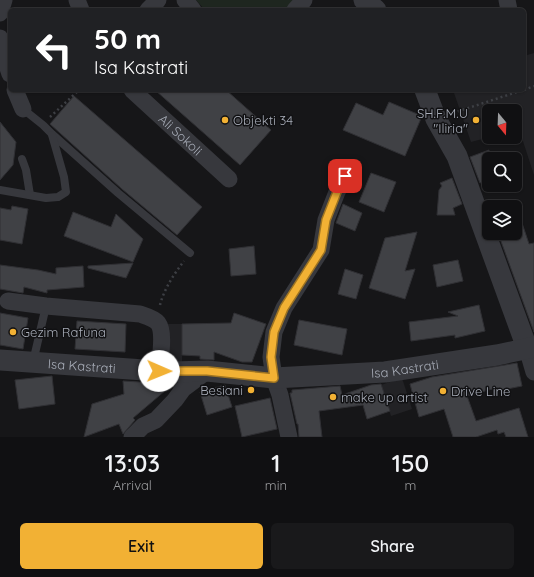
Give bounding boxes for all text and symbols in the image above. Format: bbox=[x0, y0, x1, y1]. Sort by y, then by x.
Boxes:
text: 50 m bbox=[94, 21, 161, 56]
icon: left bbox=[28, 24, 80, 76]
text: Isa Kastrati bbox=[94, 56, 188, 79]
north arrow bbox=[482, 104, 522, 144]
map controls bbox=[482, 104, 522, 240]
place label: SH.F.M.U "Iliria" bbox=[417, 105, 468, 136]
street label: Ali Sokoli bbox=[156, 111, 206, 159]
place label: Objekti 34 bbox=[233, 112, 293, 128]
marker: Objekti 34 bbox=[220, 115, 230, 125]
marker: SH.F.M.U "Iliria" bbox=[471, 115, 481, 125]
button: search bbox=[482, 152, 522, 192]
pin bbox=[328, 159, 362, 193]
icon: arrive bbox=[334, 165, 356, 187]
button: layers bbox=[482, 200, 522, 240]
place label: Gezim Rafuna bbox=[21, 324, 106, 340]
marker: Gezim Rafuna bbox=[8, 327, 18, 337]
position arrow bbox=[138, 350, 180, 392]
street label: Isa Kastrati bbox=[47, 355, 116, 376]
street label: Isa Kastrati bbox=[371, 356, 440, 381]
place label: Besiani bbox=[200, 382, 243, 398]
place label: Drive Line bbox=[451, 383, 510, 399]
marker: Besiani bbox=[246, 385, 256, 395]
marker: Drive Line bbox=[438, 386, 448, 396]
place label: make up artist bbox=[341, 389, 428, 405]
marker: make up artist bbox=[328, 392, 338, 402]
text: 13:03 bbox=[105, 448, 160, 478]
text: 1 bbox=[271, 448, 281, 478]
text: 150 bbox=[392, 448, 429, 478]
text: Arrival bbox=[113, 477, 152, 493]
text: min bbox=[265, 477, 287, 493]
text: m bbox=[405, 477, 416, 493]
button: Exit bbox=[20, 523, 263, 569]
button: Share bbox=[271, 523, 514, 569]

